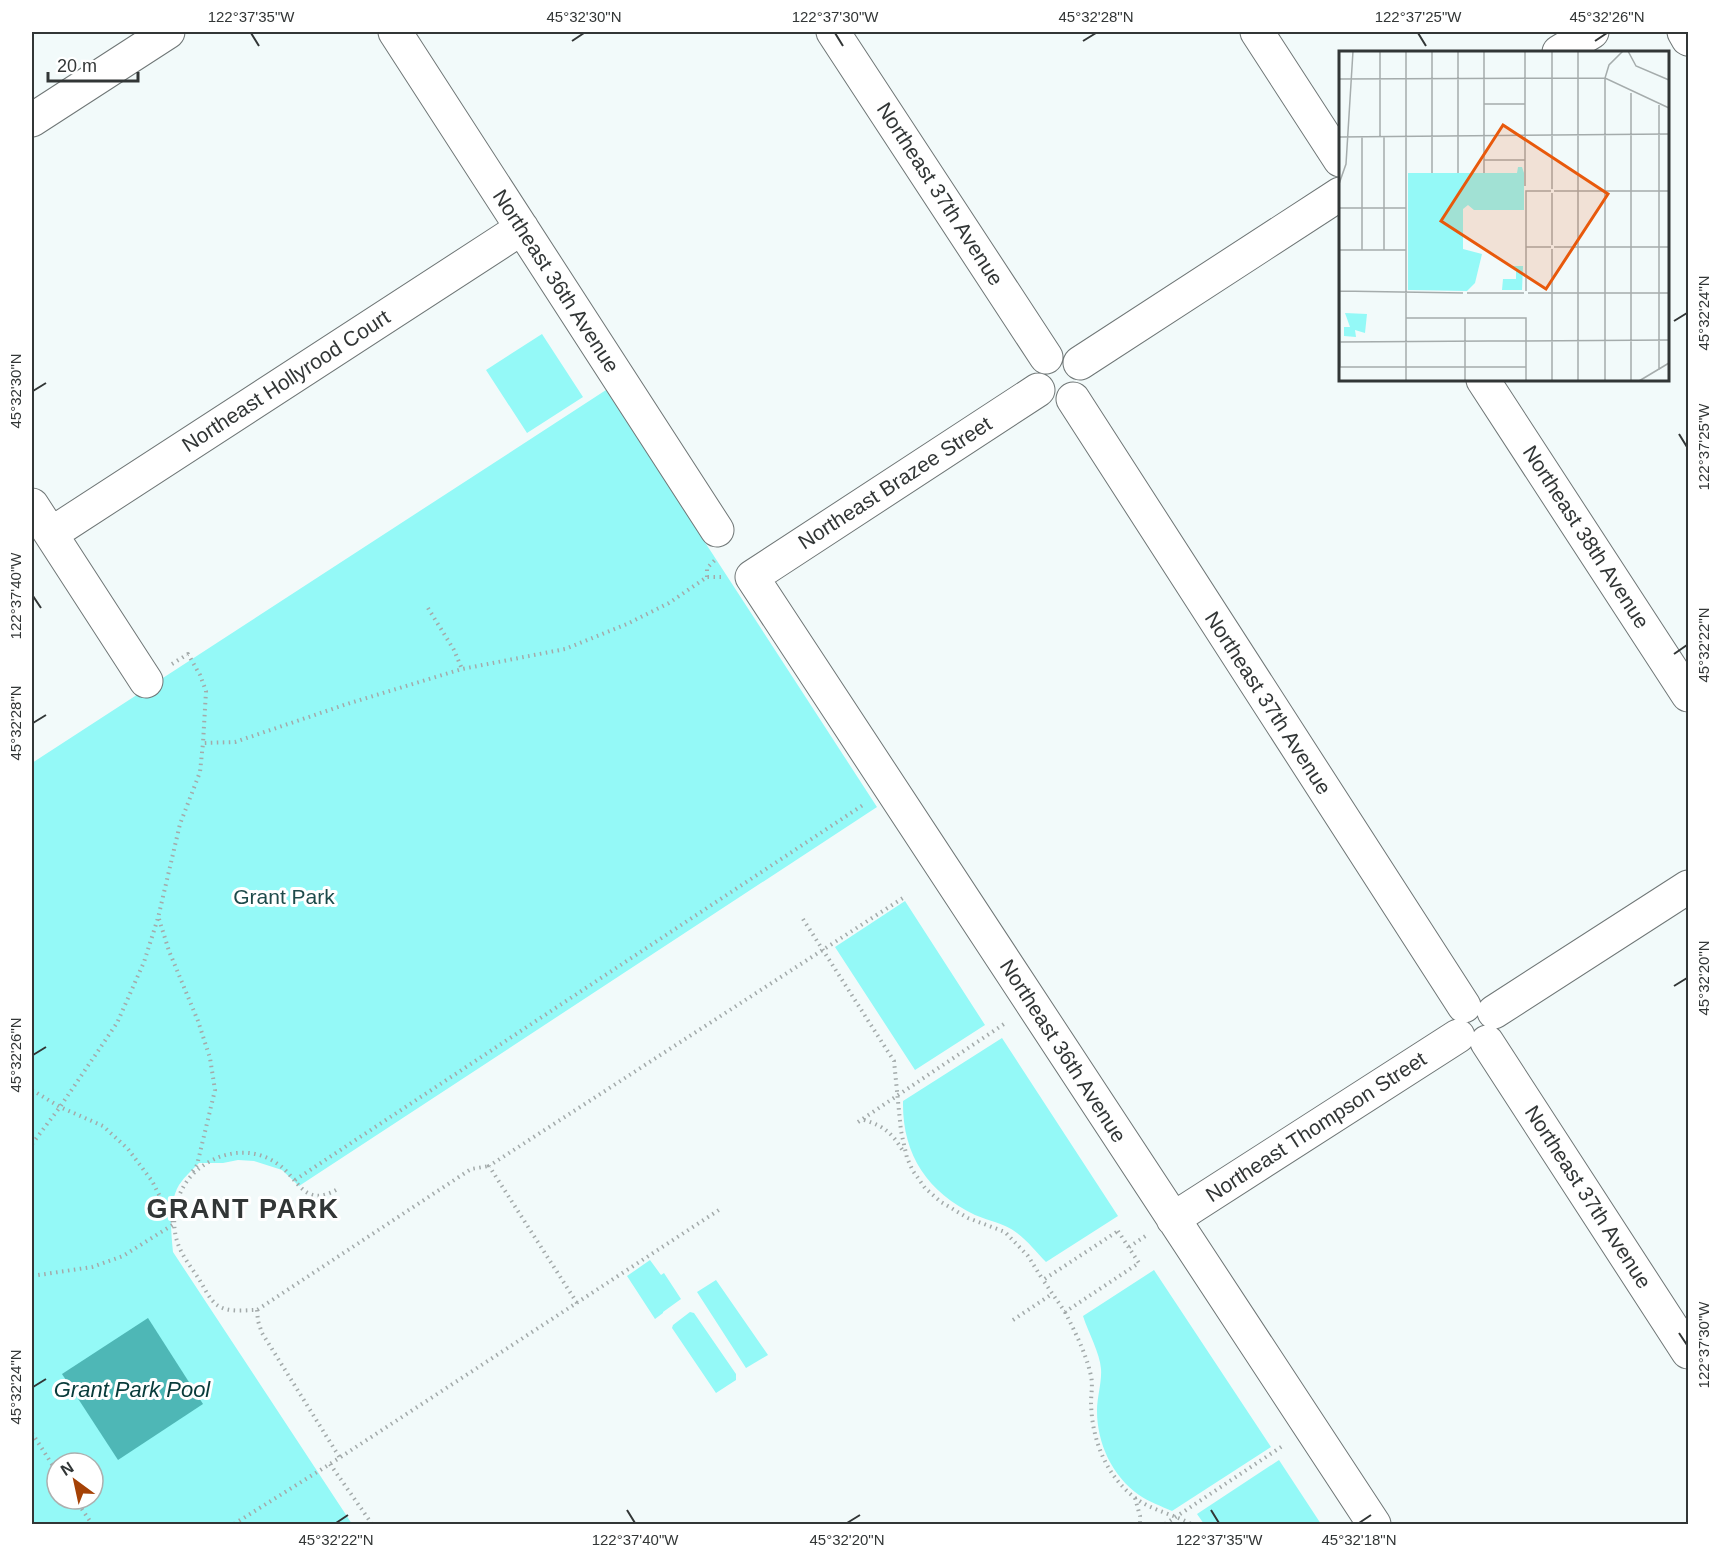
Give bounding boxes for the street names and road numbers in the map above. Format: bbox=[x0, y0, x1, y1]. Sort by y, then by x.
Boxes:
street label: Northeast 37th Avenue bbox=[873, 98, 1008, 289]
street label: Northeast 36th Avenue bbox=[489, 185, 624, 376]
street label: Northeast Hollyrood Court bbox=[178, 305, 394, 456]
street label: Northeast Brazee Street bbox=[794, 411, 996, 554]
street label: Northeast 38th Avenue bbox=[1519, 441, 1654, 632]
street label: Northeast 37th Avenue bbox=[1201, 607, 1336, 798]
street label: Northeast 36th Avenue bbox=[996, 955, 1131, 1146]
street label: Northeast Thompson Street bbox=[1201, 1047, 1430, 1206]
street label: Northeast 37th Avenue bbox=[1521, 1101, 1656, 1292]

